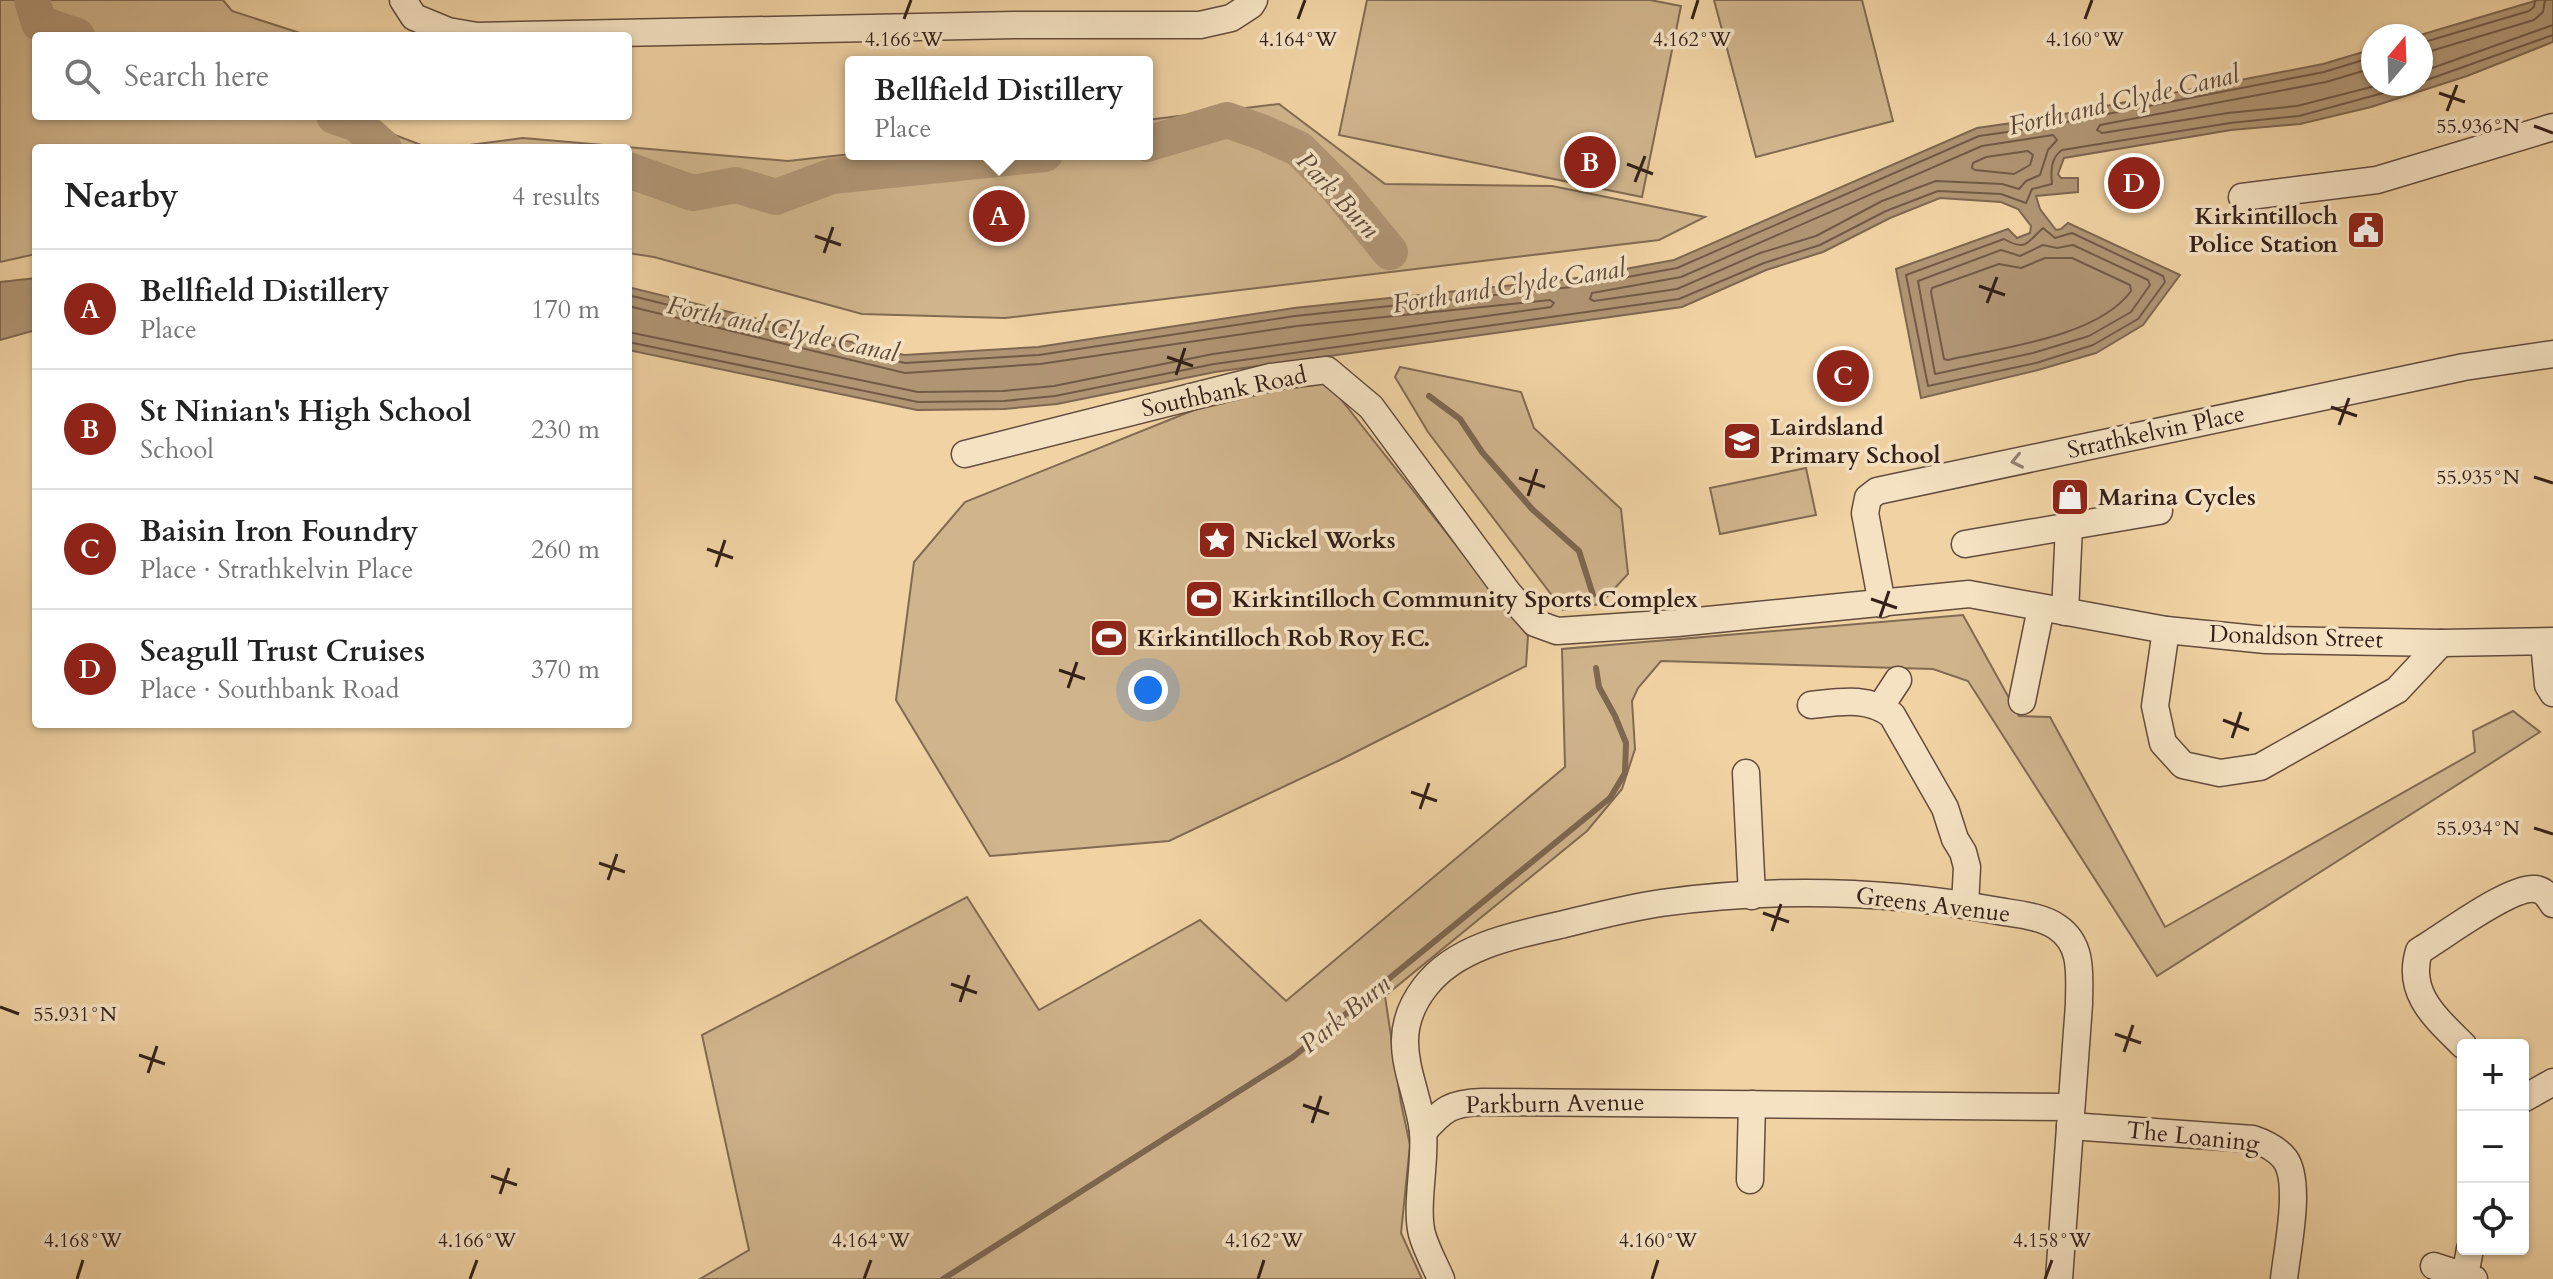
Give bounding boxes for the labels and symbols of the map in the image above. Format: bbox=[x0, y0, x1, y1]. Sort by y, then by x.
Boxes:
north arrow bbox=[2361, 24, 2433, 96]
text: 4.166°W bbox=[865, 26, 944, 53]
text: 4.164°W bbox=[1259, 26, 1338, 53]
text: 4.162°W bbox=[1653, 26, 1732, 53]
text: 4.160°W bbox=[2046, 26, 2125, 53]
water label: Forth and Clyde Canal bbox=[2005, 56, 2244, 144]
text: 55.936°N bbox=[2436, 113, 2520, 140]
pin: B bbox=[1564, 132, 1616, 192]
water label: Park Burn bbox=[1289, 144, 1387, 246]
pin: D bbox=[2108, 153, 2160, 213]
pin: A bbox=[973, 186, 1025, 246]
place label: Kirkintilloch Police Station bbox=[2189, 200, 2339, 261]
public building icon: Kirkintilloch Police Station bbox=[2345, 209, 2387, 251]
water label: Forth and Clyde Canal bbox=[1390, 250, 1629, 322]
water label: Forth and Clyde Canal bbox=[664, 287, 903, 371]
pin: C bbox=[1817, 346, 1869, 406]
street label: Southbank Road bbox=[1138, 358, 1310, 426]
street label: Strathkelvin Place bbox=[2064, 397, 2248, 467]
place label: Lairdsland Primary School bbox=[1770, 411, 1941, 472]
school or university icon: Lairdsland Primary School bbox=[1721, 420, 1763, 462]
one-way arrow bbox=[2011, 452, 2025, 469]
text: 55.935°N bbox=[2436, 464, 2520, 491]
shop icon: Marina Cycles bbox=[2049, 476, 2091, 518]
place label: Marina Cycles bbox=[2098, 481, 2256, 514]
place icon: Nickel Works bbox=[1196, 519, 1238, 561]
place label: Nickel Works bbox=[1245, 524, 1396, 557]
sports icon: Kirkintilloch Community Sports Complex bbox=[1183, 578, 1225, 620]
place label: Kirkintilloch Community Sports Complex bbox=[1232, 583, 1698, 616]
sports icon: Kirkintilloch Rob Roy F.C. bbox=[1088, 617, 1130, 659]
street label: Donaldson Street bbox=[2208, 617, 2384, 657]
place label: Kirkintilloch Rob Roy F.C. bbox=[1137, 622, 1430, 655]
your location bbox=[1128, 670, 1168, 710]
text: 55.934°N bbox=[2436, 815, 2520, 842]
street label: Greens Avenue bbox=[1854, 879, 2012, 931]
water label: Park Burn bbox=[1292, 967, 1398, 1061]
text: 55.931°N bbox=[33, 1001, 117, 1028]
street label: Parkburn Avenue bbox=[1465, 1086, 1645, 1122]
street label: The Loaning bbox=[2125, 1114, 2262, 1160]
text: 4.168°W bbox=[44, 1227, 123, 1254]
text: 4.166°W bbox=[438, 1227, 517, 1254]
text: 4.164°W bbox=[832, 1227, 911, 1254]
text: 4.162°W bbox=[1225, 1227, 1304, 1254]
text: 4.160°W bbox=[1619, 1227, 1698, 1254]
text: 4.158°W bbox=[2013, 1227, 2092, 1254]

